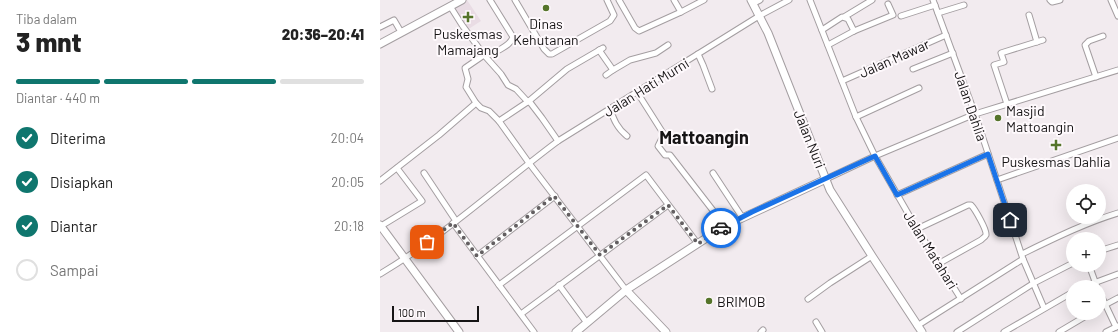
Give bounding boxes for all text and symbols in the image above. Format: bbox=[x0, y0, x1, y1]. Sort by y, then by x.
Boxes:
marker: Dinas Kehutanan bbox=[541, 3, 551, 13]
text: Tiba dalam bbox=[16, 11, 77, 27]
marker: Puskesmas Mamajang bbox=[462, 11, 474, 23]
place label: Dinas Kehutanan bbox=[513, 15, 579, 48]
text: 20:36–20:41 bbox=[282, 25, 364, 43]
place label: Puskesmas Mamajang bbox=[434, 25, 503, 58]
text: 3 mnt bbox=[16, 26, 82, 57]
street label: Jalan Mawar bbox=[856, 35, 932, 81]
street label: Jalan Hati Murni bbox=[600, 54, 692, 120]
street label: Jalan Dahlia bbox=[951, 69, 991, 143]
text: Diantar · 440 m bbox=[16, 90, 100, 106]
place label: Masjid Mattoangin bbox=[1006, 102, 1074, 135]
street label: Jalan Nuri bbox=[791, 107, 829, 171]
marker: Masjid Mattoangin bbox=[993, 113, 1003, 123]
district label: Mattoangin bbox=[659, 126, 749, 148]
icon: check bbox=[16, 127, 38, 149]
text: Diterima bbox=[50, 129, 106, 147]
text: 20:04 bbox=[331, 130, 364, 146]
marker: Puskesmas Dahlia bbox=[1050, 139, 1062, 151]
place label: Puskesmas Dahlia bbox=[1002, 153, 1110, 170]
icon: check bbox=[16, 171, 38, 193]
text: Disiapkan bbox=[50, 173, 113, 191]
text: 20:05 bbox=[331, 174, 364, 190]
map controls bbox=[1066, 184, 1106, 320]
button: locate bbox=[1066, 184, 1106, 224]
pin bbox=[993, 203, 1027, 237]
courier bbox=[701, 208, 741, 248]
street label: Jalan Matahari bbox=[900, 208, 962, 292]
icon: home bbox=[999, 209, 1021, 231]
icon: check bbox=[16, 215, 38, 237]
text: Diantar bbox=[50, 217, 97, 235]
icon: car bbox=[710, 217, 732, 239]
text: 20:18 bbox=[334, 218, 364, 234]
pin bbox=[410, 225, 444, 259]
icon: bag bbox=[416, 231, 438, 253]
button: + bbox=[1066, 232, 1106, 272]
text: Sampai bbox=[50, 261, 99, 279]
button: − bbox=[1066, 280, 1106, 320]
place label: BRIMOB bbox=[717, 293, 765, 310]
marker: BRIMOB bbox=[704, 296, 714, 306]
scale bar bbox=[392, 304, 479, 323]
text: 100 m bbox=[398, 306, 426, 319]

